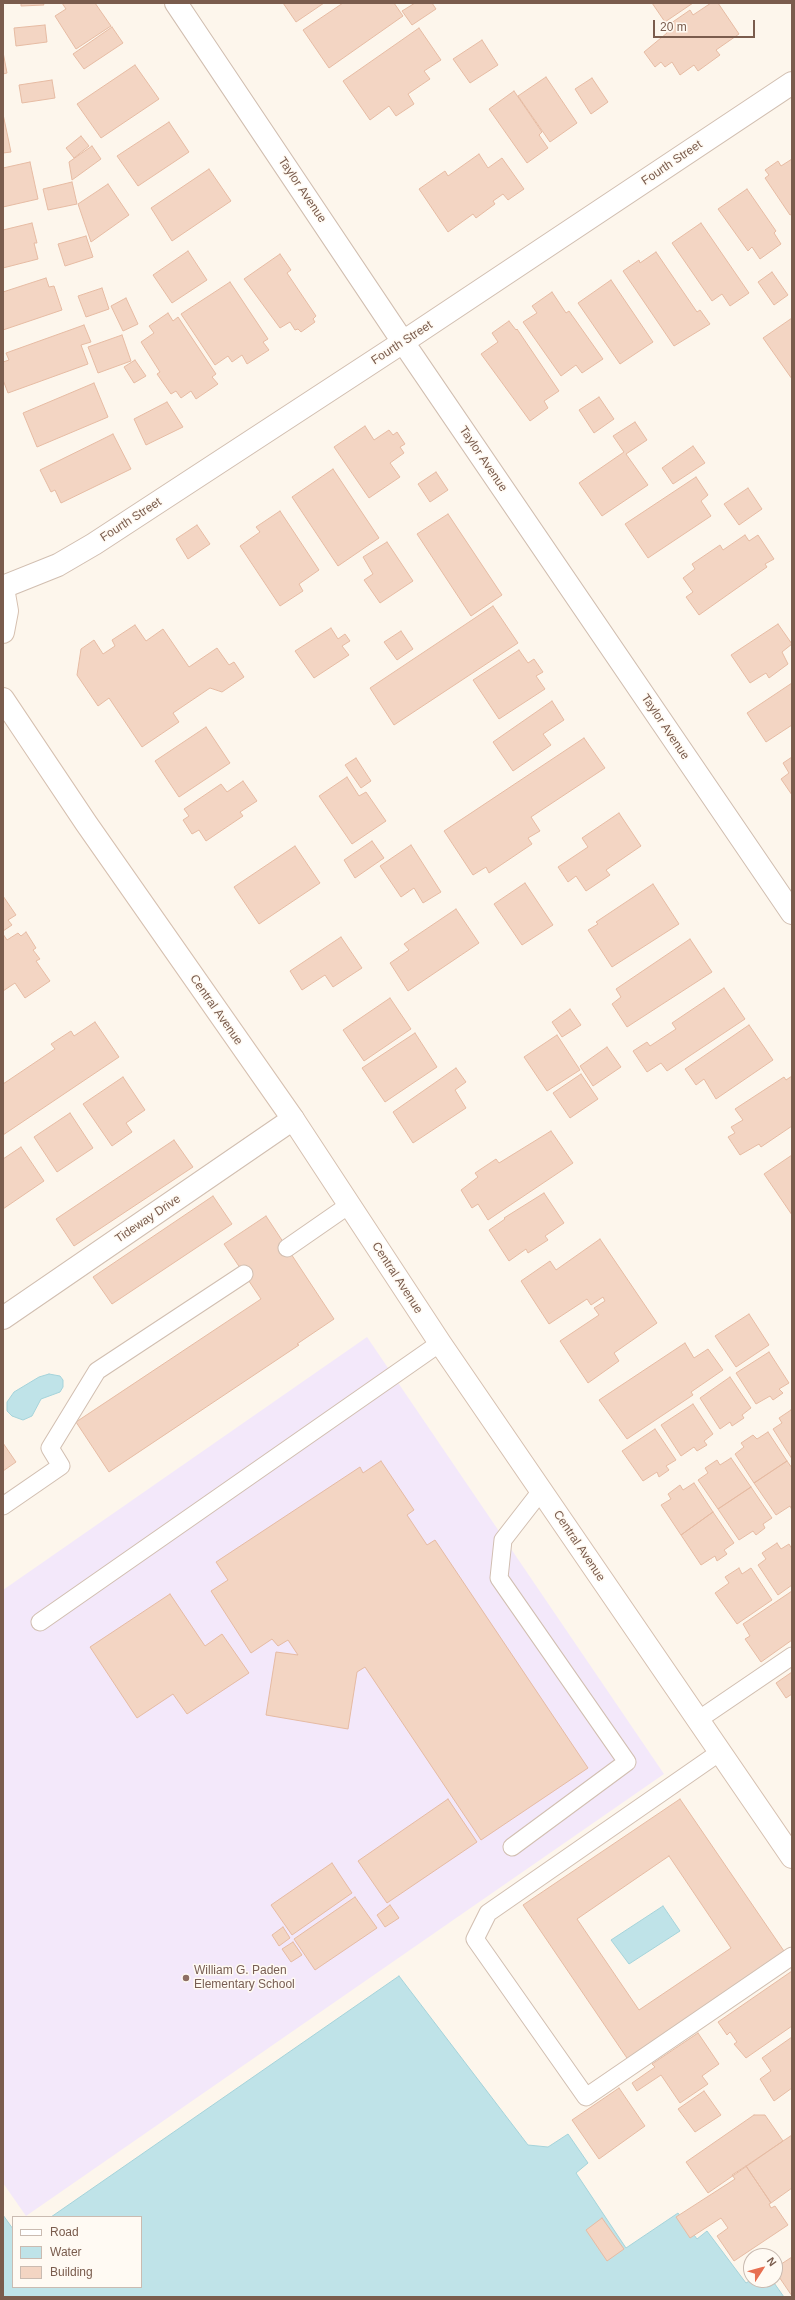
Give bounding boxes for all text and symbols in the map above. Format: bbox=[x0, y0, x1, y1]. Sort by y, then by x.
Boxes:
scale bar bbox=[655, 12, 757, 38]
text: 20 m bbox=[660, 20, 687, 34]
street label: Fourth Street bbox=[639, 137, 705, 189]
street label: Taylor Avenue bbox=[275, 155, 329, 225]
street label: Fourth Street bbox=[369, 318, 435, 368]
street label: Taylor Avenue bbox=[456, 424, 510, 494]
street label: Fourth Street bbox=[98, 495, 164, 545]
street label: Taylor Avenue bbox=[638, 692, 692, 762]
street label: Central Avenue bbox=[186, 972, 246, 1048]
street label: Tideway Drive bbox=[113, 1192, 183, 1246]
street label: Central Avenue bbox=[368, 1239, 426, 1317]
street label: Central Avenue bbox=[550, 1508, 608, 1584]
place label: William G. Paden Elementary School bbox=[194, 1964, 295, 1992]
marker: William G. Paden Elementary School bbox=[181, 1973, 191, 1983]
legend bbox=[12, 2216, 142, 2288]
text: Road bbox=[50, 2225, 79, 2239]
text: Water bbox=[50, 2245, 82, 2259]
north arrow bbox=[743, 2248, 783, 2288]
text: N bbox=[765, 2255, 779, 2268]
text: Building bbox=[50, 2265, 93, 2279]

